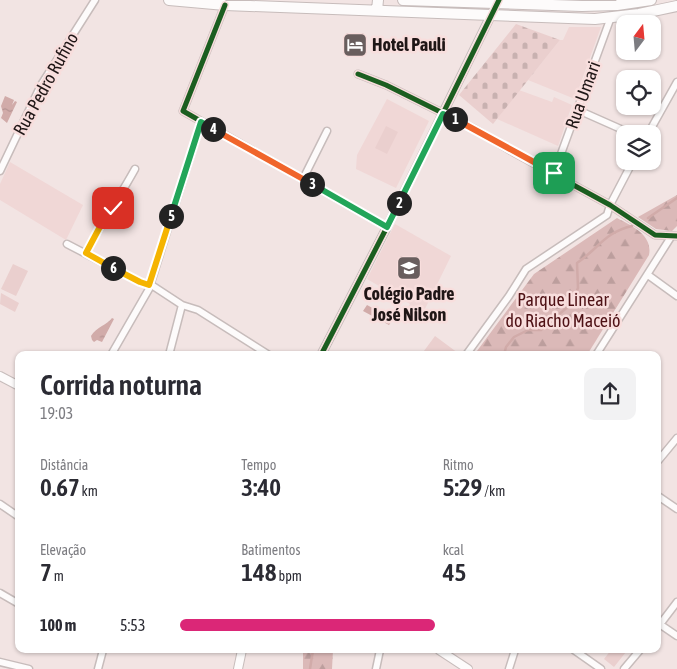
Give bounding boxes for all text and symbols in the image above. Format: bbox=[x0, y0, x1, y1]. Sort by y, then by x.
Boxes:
north arrow bbox=[616, 15, 661, 60]
map controls bbox=[616, 15, 661, 170]
street label: Rua Pedro Rufino bbox=[9, 29, 82, 139]
hotel icon: Hotel Pauli bbox=[342, 32, 368, 58]
place label: Hotel Pauli bbox=[372, 34, 446, 55]
street label: Rua Umari bbox=[561, 58, 604, 131]
button: locate bbox=[616, 70, 661, 115]
pin: 1 bbox=[442, 106, 468, 132]
text: 1 bbox=[452, 111, 459, 127]
pin: 4 bbox=[200, 116, 226, 142]
text: 4 bbox=[210, 121, 217, 137]
button: layers bbox=[616, 125, 661, 170]
pin bbox=[533, 152, 575, 194]
icon: arrive bbox=[540, 159, 568, 187]
pin: 3 bbox=[300, 172, 324, 196]
text: 3 bbox=[309, 176, 316, 192]
pin bbox=[92, 187, 134, 229]
pin: 2 bbox=[386, 190, 412, 216]
icon: check bbox=[99, 194, 127, 222]
text: 2 bbox=[396, 195, 403, 211]
pin: 5 bbox=[158, 204, 184, 228]
text: 5 bbox=[168, 208, 175, 224]
school or university icon: Colégio Padre José Nilson bbox=[396, 255, 422, 281]
pin: 6 bbox=[100, 256, 126, 280]
text: 6 bbox=[110, 260, 117, 276]
place label: Colégio Padre José Nilson bbox=[364, 283, 454, 325]
park label: Parque Linear do Riacho Maceió bbox=[505, 289, 621, 331]
button: share bbox=[584, 368, 636, 420]
text: Corrida noturna bbox=[40, 369, 202, 401]
text: 19:03 bbox=[40, 404, 73, 422]
text: Distância bbox=[40, 457, 88, 473]
text: Tempo bbox=[241, 457, 276, 473]
text: Ritmo bbox=[443, 457, 474, 473]
text: 0.67 bbox=[40, 473, 80, 501]
text: 3:40 bbox=[241, 473, 281, 501]
text: 5:29 bbox=[443, 473, 482, 501]
text: km bbox=[80, 483, 98, 499]
text: /km bbox=[482, 483, 505, 499]
text: Elevação bbox=[40, 542, 86, 558]
text: Batimentos bbox=[241, 542, 300, 558]
text: kcal bbox=[443, 542, 464, 558]
text: 7 bbox=[40, 558, 52, 586]
text: 148 bbox=[241, 558, 277, 586]
text: 45 bbox=[443, 558, 466, 586]
text: m bbox=[52, 568, 64, 584]
text: bpm bbox=[277, 568, 302, 584]
text: 100 m bbox=[40, 616, 76, 634]
text: 5:53 bbox=[120, 616, 145, 634]

